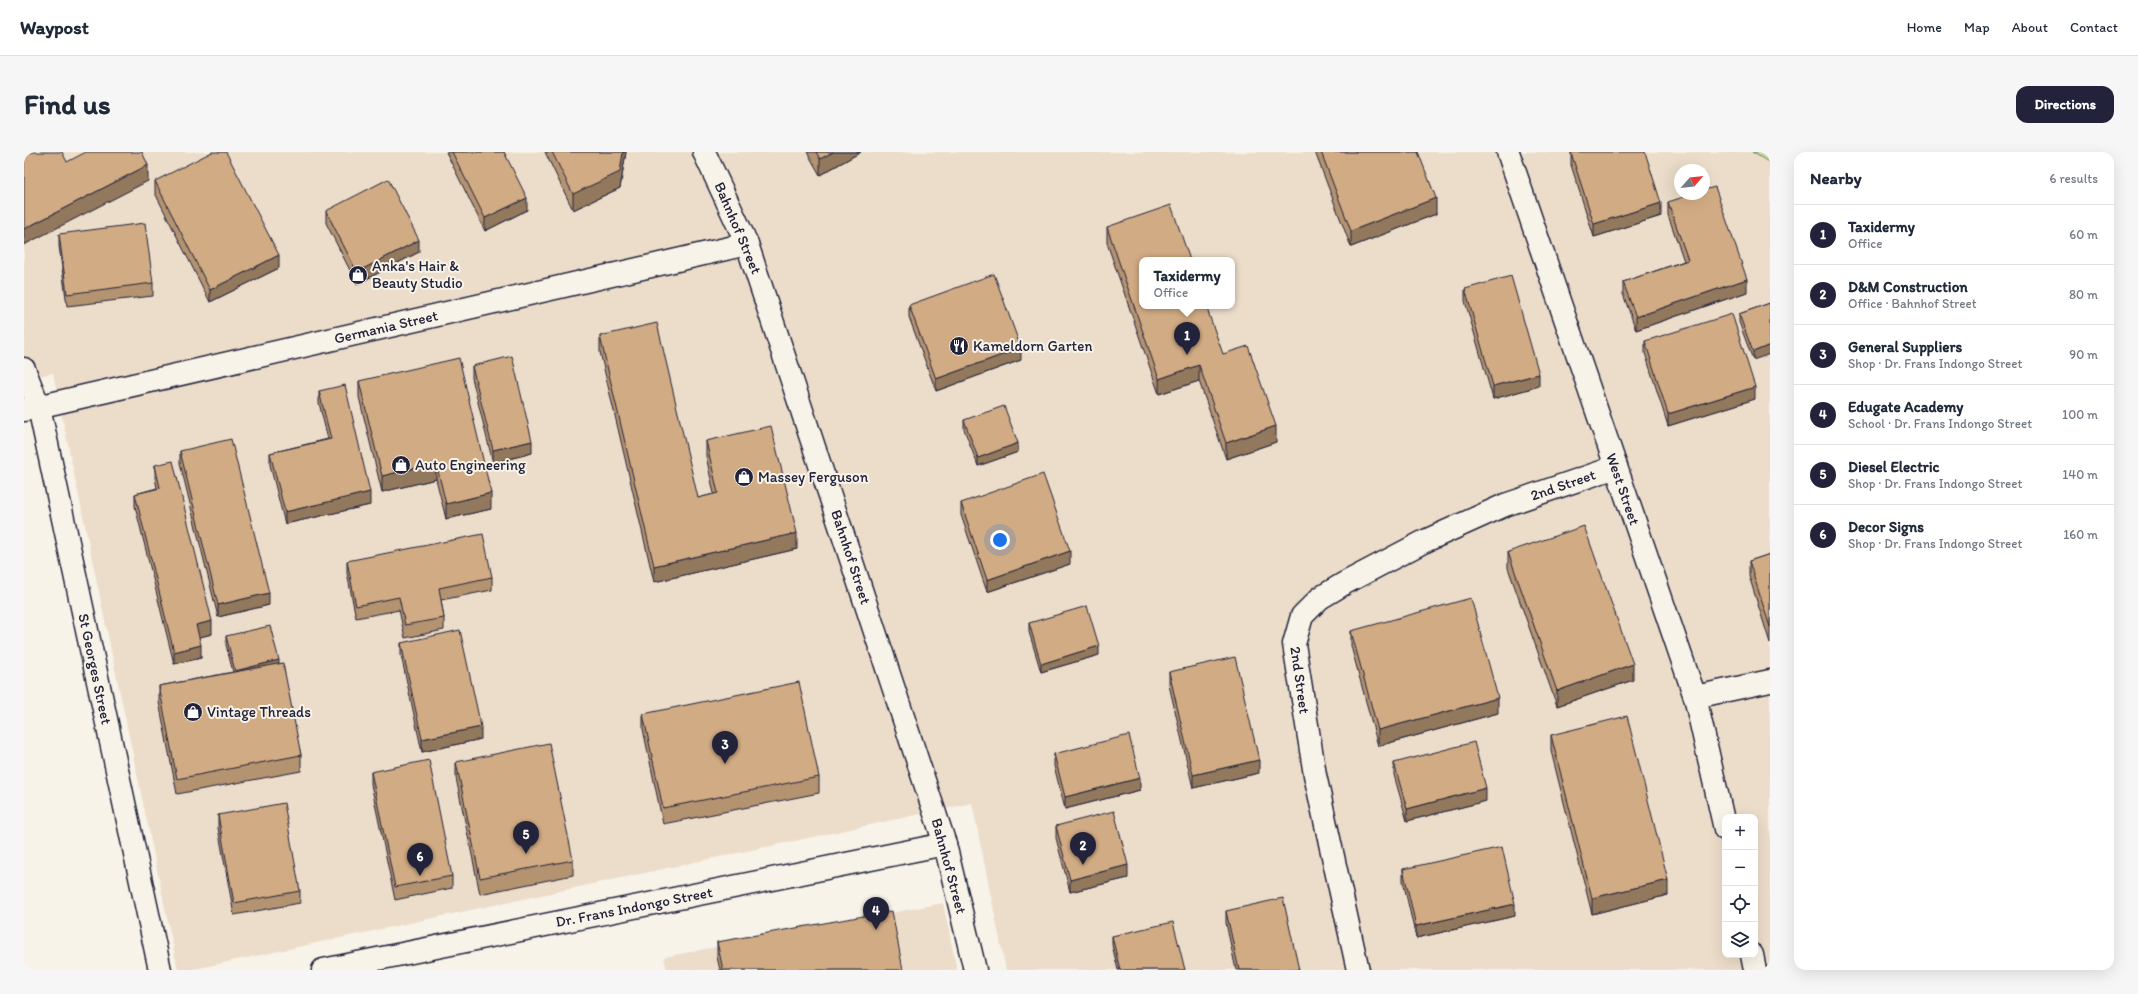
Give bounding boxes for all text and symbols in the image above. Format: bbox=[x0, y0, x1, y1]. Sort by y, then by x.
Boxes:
text: Waypost bbox=[20, 16, 89, 39]
text: Home bbox=[1907, 19, 1942, 36]
text: Map bbox=[1964, 19, 1990, 36]
text: About bbox=[2012, 19, 2048, 36]
text: Contact bbox=[2070, 19, 2118, 36]
button: Directions bbox=[2016, 86, 2114, 123]
text: Find us bbox=[24, 87, 111, 121]
north arrow bbox=[1674, 164, 1710, 200]
text: Nearby bbox=[1810, 168, 1862, 188]
text: 6 results bbox=[2050, 171, 2098, 186]
street label: Bahnhof Street bbox=[711, 179, 766, 277]
text: Taxidermy bbox=[1848, 218, 1915, 236]
text: 1 bbox=[1820, 227, 1826, 242]
text: 60 m bbox=[2069, 227, 2098, 242]
text: Office bbox=[1848, 236, 1883, 251]
place label: Anka's Hair & Beauty Studio bbox=[372, 257, 463, 292]
popup bbox=[1139, 257, 1235, 309]
shop icon: Anka's Hair & Beauty Studio bbox=[347, 264, 369, 286]
text: Taxidermy bbox=[1154, 267, 1220, 285]
text: D&M Construction bbox=[1848, 278, 1968, 296]
text: Office bbox=[1154, 285, 1188, 300]
text: 2 bbox=[1820, 287, 1826, 302]
text: 80 m bbox=[2069, 287, 2098, 302]
text: Office · Bahnhof Street bbox=[1848, 296, 1977, 311]
street label: Germania Street bbox=[332, 306, 440, 348]
pin: 1 bbox=[1174, 322, 1200, 355]
restaurant icon: Kameldorn Garten bbox=[948, 335, 970, 357]
place label: Kameldorn Garten bbox=[973, 337, 1092, 355]
text: General Suppliers bbox=[1848, 338, 1962, 356]
text: 3 bbox=[1819, 347, 1827, 362]
text: 90 m bbox=[2069, 347, 2098, 362]
text: Shop · Dr. Frans Indongo Street bbox=[1848, 356, 2022, 371]
text: Edugate Academy bbox=[1848, 398, 1963, 416]
text: 4 bbox=[1819, 407, 1827, 422]
text: 100 m bbox=[2062, 407, 2098, 422]
text: School · Dr. Frans Indongo Street bbox=[1848, 416, 2032, 431]
street label: West Street bbox=[1602, 451, 1644, 528]
shop icon: Auto Engineering bbox=[390, 454, 412, 476]
place label: Auto Engineering bbox=[415, 456, 526, 474]
text: Diesel Electric bbox=[1848, 458, 1940, 476]
street label: 2nd Street bbox=[1528, 465, 1598, 505]
shop icon: Massey Ferguson bbox=[733, 466, 755, 488]
text: 5 bbox=[1820, 467, 1826, 482]
text: 140 m bbox=[2062, 467, 2098, 482]
place label: Massey Ferguson bbox=[758, 468, 869, 486]
text: Shop · Dr. Frans Indongo Street bbox=[1848, 476, 2022, 491]
street label: Bahnhof Street bbox=[827, 507, 875, 607]
text: Decor Signs bbox=[1848, 518, 1924, 536]
text: 6 bbox=[1820, 527, 1826, 542]
text: 160 m bbox=[2063, 527, 2098, 542]
your location bbox=[990, 530, 1010, 550]
text: Shop · Dr. Frans Indongo Street bbox=[1848, 536, 2022, 551]
street label: St Georges Street bbox=[74, 612, 116, 727]
street label: 2nd Street bbox=[1286, 645, 1314, 715]
shop icon: Vintage Threads bbox=[182, 701, 204, 723]
place label: Vintage Threads bbox=[207, 703, 311, 721]
pin: 3 bbox=[712, 731, 738, 764]
map controls bbox=[1722, 814, 1758, 958]
button: + bbox=[1722, 814, 1758, 850]
street label: Bahnhof Street bbox=[928, 816, 970, 916]
pin: 5 bbox=[513, 821, 539, 854]
pin: 2 bbox=[1070, 832, 1096, 865]
pin: 6 bbox=[407, 843, 433, 876]
button: − bbox=[1722, 850, 1758, 886]
street label: Dr. Frans Indongo Street bbox=[554, 883, 714, 931]
button: locate bbox=[1722, 886, 1758, 922]
pin: 4 bbox=[863, 897, 889, 930]
button: layers bbox=[1722, 922, 1758, 958]

